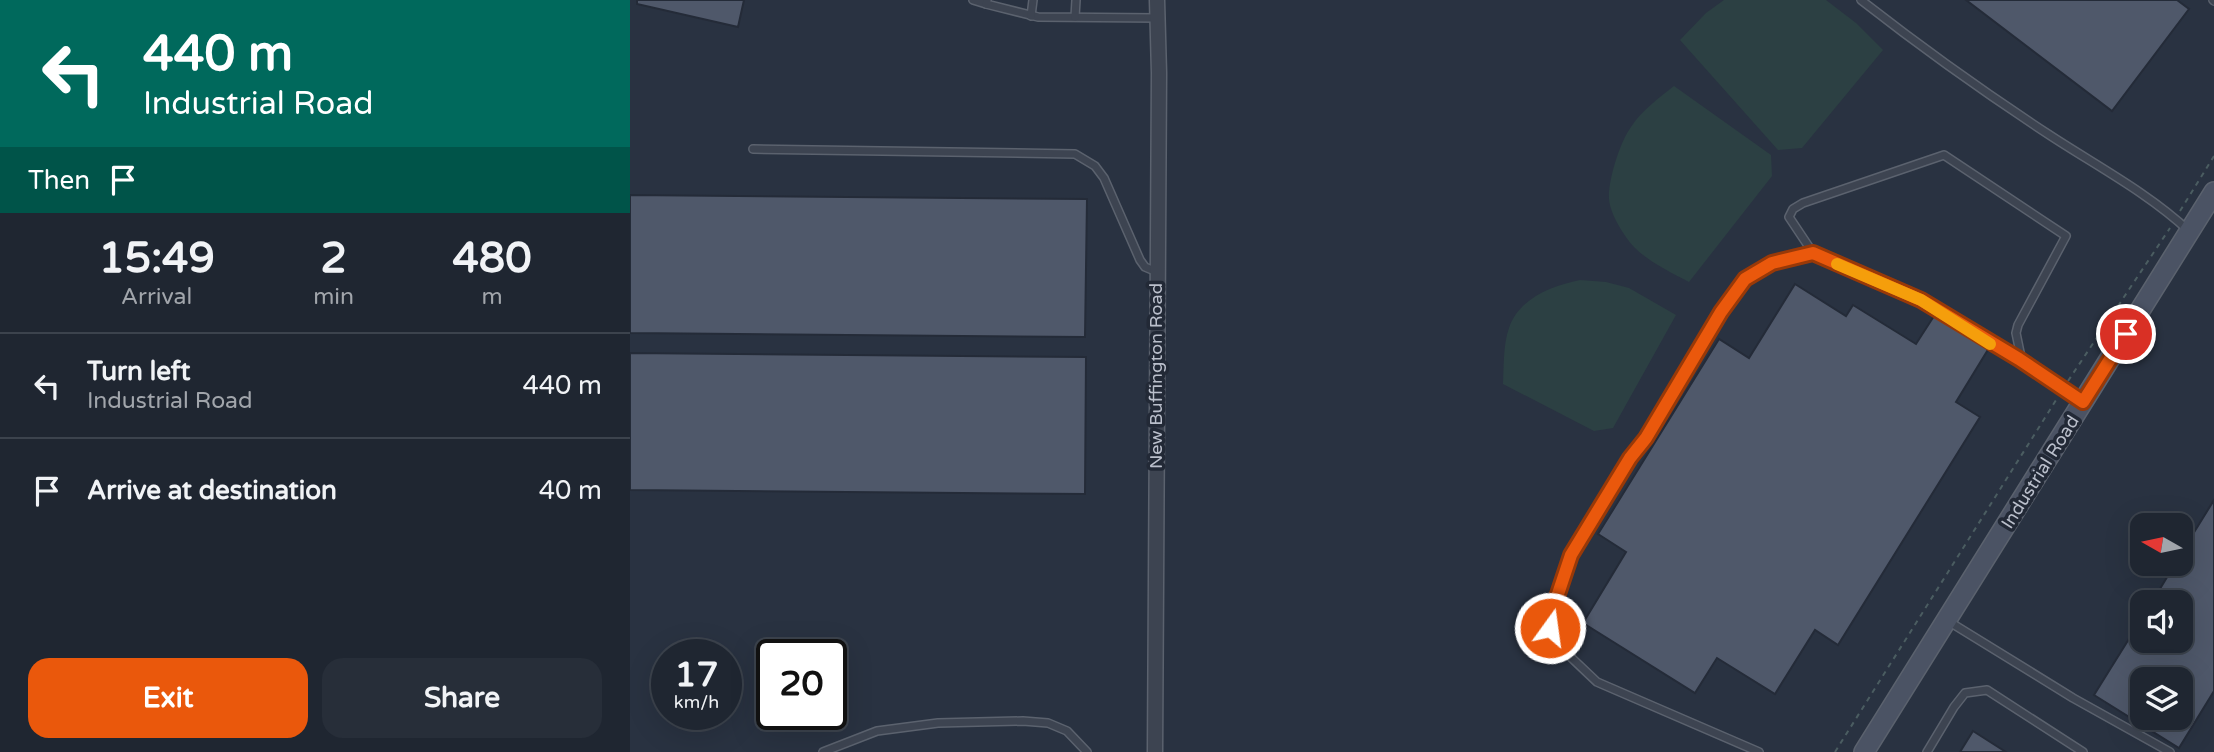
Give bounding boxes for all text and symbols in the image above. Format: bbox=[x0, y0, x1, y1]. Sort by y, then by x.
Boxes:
text: 440 m bbox=[143, 25, 293, 84]
icon: left bbox=[28, 28, 119, 119]
text: Industrial Road bbox=[143, 85, 373, 123]
icon: arrive bbox=[104, 161, 142, 199]
text: Then bbox=[28, 165, 90, 196]
text: 15:49 bbox=[98, 233, 215, 284]
text: 2 bbox=[320, 233, 347, 284]
text: 480 bbox=[452, 233, 532, 284]
text: Arrival bbox=[121, 283, 192, 311]
text: min bbox=[313, 283, 354, 311]
text: m bbox=[481, 283, 503, 311]
street label: New Buffington Road bbox=[1145, 283, 1167, 469]
pin bbox=[2096, 304, 2156, 364]
icon: arrive bbox=[2107, 315, 2145, 353]
text: Turn left bbox=[87, 356, 190, 387]
icon: left bbox=[28, 367, 66, 405]
text: 440 m bbox=[522, 370, 602, 401]
text: Industrial Road bbox=[87, 387, 253, 415]
street label: Industrial Road bbox=[1996, 411, 2084, 533]
icon: arrive bbox=[28, 472, 66, 510]
text: Arrive at destination bbox=[87, 475, 337, 506]
text: 40 m bbox=[539, 475, 602, 506]
north arrow bbox=[2130, 513, 2193, 576]
map controls bbox=[2130, 513, 2193, 730]
button: sound bbox=[2130, 590, 2193, 653]
position arrow bbox=[1513, 591, 1587, 665]
speed limit sign: 20 bbox=[756, 639, 847, 730]
text: 17 bbox=[675, 654, 718, 696]
button: Exit bbox=[28, 658, 308, 738]
button: Share bbox=[322, 658, 602, 738]
button: layers bbox=[2130, 667, 2193, 730]
text: km/h bbox=[674, 691, 719, 713]

